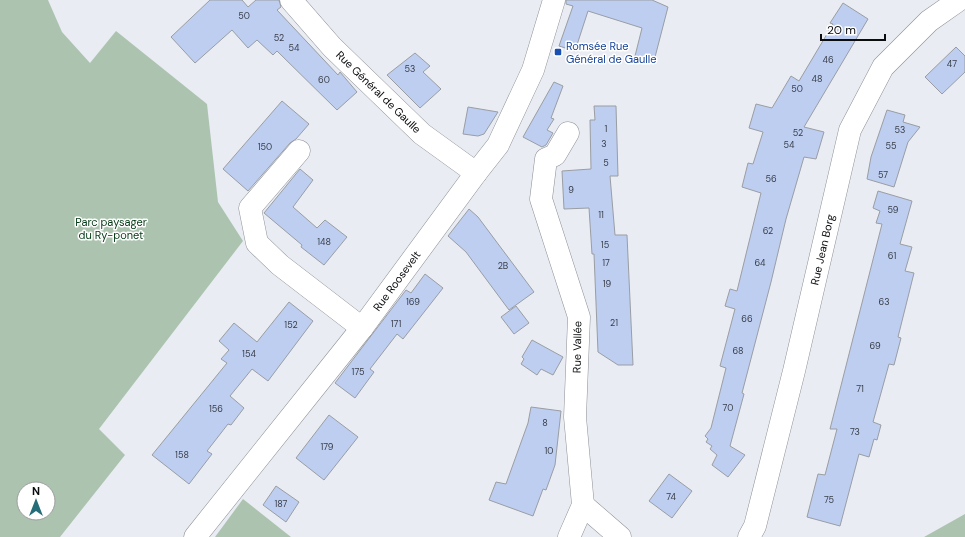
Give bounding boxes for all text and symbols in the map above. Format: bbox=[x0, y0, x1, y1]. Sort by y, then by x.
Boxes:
house number: 50 bbox=[238, 10, 250, 22]
scale bar bbox=[821, 16, 885, 42]
text: 20 m bbox=[827, 22, 856, 38]
house number: 52 bbox=[274, 32, 284, 44]
place label: Romsée Rue Général de Gaulle bbox=[566, 39, 656, 66]
house number: 54 bbox=[289, 42, 300, 54]
marker: Romsée Rue Général de Gaulle bbox=[553, 47, 563, 57]
street label: Rue Général de Gaulle bbox=[333, 48, 424, 136]
house number: 46 bbox=[822, 54, 834, 66]
house number: 47 bbox=[947, 58, 957, 70]
house number: 53 bbox=[405, 63, 415, 75]
house number: 48 bbox=[812, 73, 822, 85]
house number: 60 bbox=[318, 74, 330, 86]
house number: 50 bbox=[791, 83, 803, 95]
house number: 1 bbox=[605, 123, 608, 135]
house number: 53 bbox=[895, 124, 905, 136]
house number: 52 bbox=[793, 127, 803, 139]
house number: 3 bbox=[601, 138, 607, 150]
house number: 54 bbox=[784, 139, 795, 151]
house number: 55 bbox=[886, 140, 896, 152]
house number: 150 bbox=[258, 141, 272, 153]
house number: 5 bbox=[603, 157, 609, 169]
house number: 57 bbox=[878, 169, 888, 181]
house number: 56 bbox=[765, 173, 777, 185]
house number: 9 bbox=[568, 184, 574, 196]
house number: 59 bbox=[888, 204, 899, 216]
house number: 11 bbox=[598, 209, 604, 221]
street label: Rue Jean Borg bbox=[807, 213, 837, 286]
park label: Parc paysager du Ry-ponet bbox=[75, 215, 147, 242]
house number: 62 bbox=[763, 225, 773, 237]
house number: 148 bbox=[317, 236, 331, 248]
house number: 15 bbox=[601, 239, 609, 251]
street label: Rue Roosevelt bbox=[370, 248, 423, 314]
house number: 61 bbox=[888, 250, 896, 262]
house number: 17 bbox=[602, 257, 610, 269]
house number: 64 bbox=[754, 257, 766, 269]
house number: 2B bbox=[498, 260, 508, 272]
house number: 19 bbox=[603, 278, 612, 290]
house number: 169 bbox=[406, 296, 420, 308]
house number: 63 bbox=[879, 296, 889, 308]
house number: 66 bbox=[741, 313, 753, 325]
house number: 21 bbox=[610, 317, 618, 329]
house number: 171 bbox=[391, 318, 401, 330]
house number: 152 bbox=[284, 319, 298, 331]
street label: Rue Vallée bbox=[570, 321, 584, 373]
house number: 69 bbox=[869, 340, 881, 352]
house number: 68 bbox=[732, 345, 744, 357]
house number: 154 bbox=[242, 348, 256, 360]
house number: 175 bbox=[352, 366, 364, 378]
house number: 71 bbox=[856, 383, 864, 395]
house number: 70 bbox=[723, 402, 733, 414]
house number: 156 bbox=[209, 403, 223, 415]
house number: 8 bbox=[542, 417, 548, 429]
house number: 73 bbox=[850, 426, 860, 438]
house number: 179 bbox=[320, 441, 334, 453]
house number: 10 bbox=[545, 445, 553, 457]
house number: 158 bbox=[175, 449, 189, 461]
north arrow bbox=[16, 481, 56, 521]
text: N bbox=[32, 484, 40, 498]
house number: 74 bbox=[666, 491, 676, 503]
house number: 75 bbox=[824, 494, 834, 506]
house number: 187 bbox=[275, 498, 288, 510]

